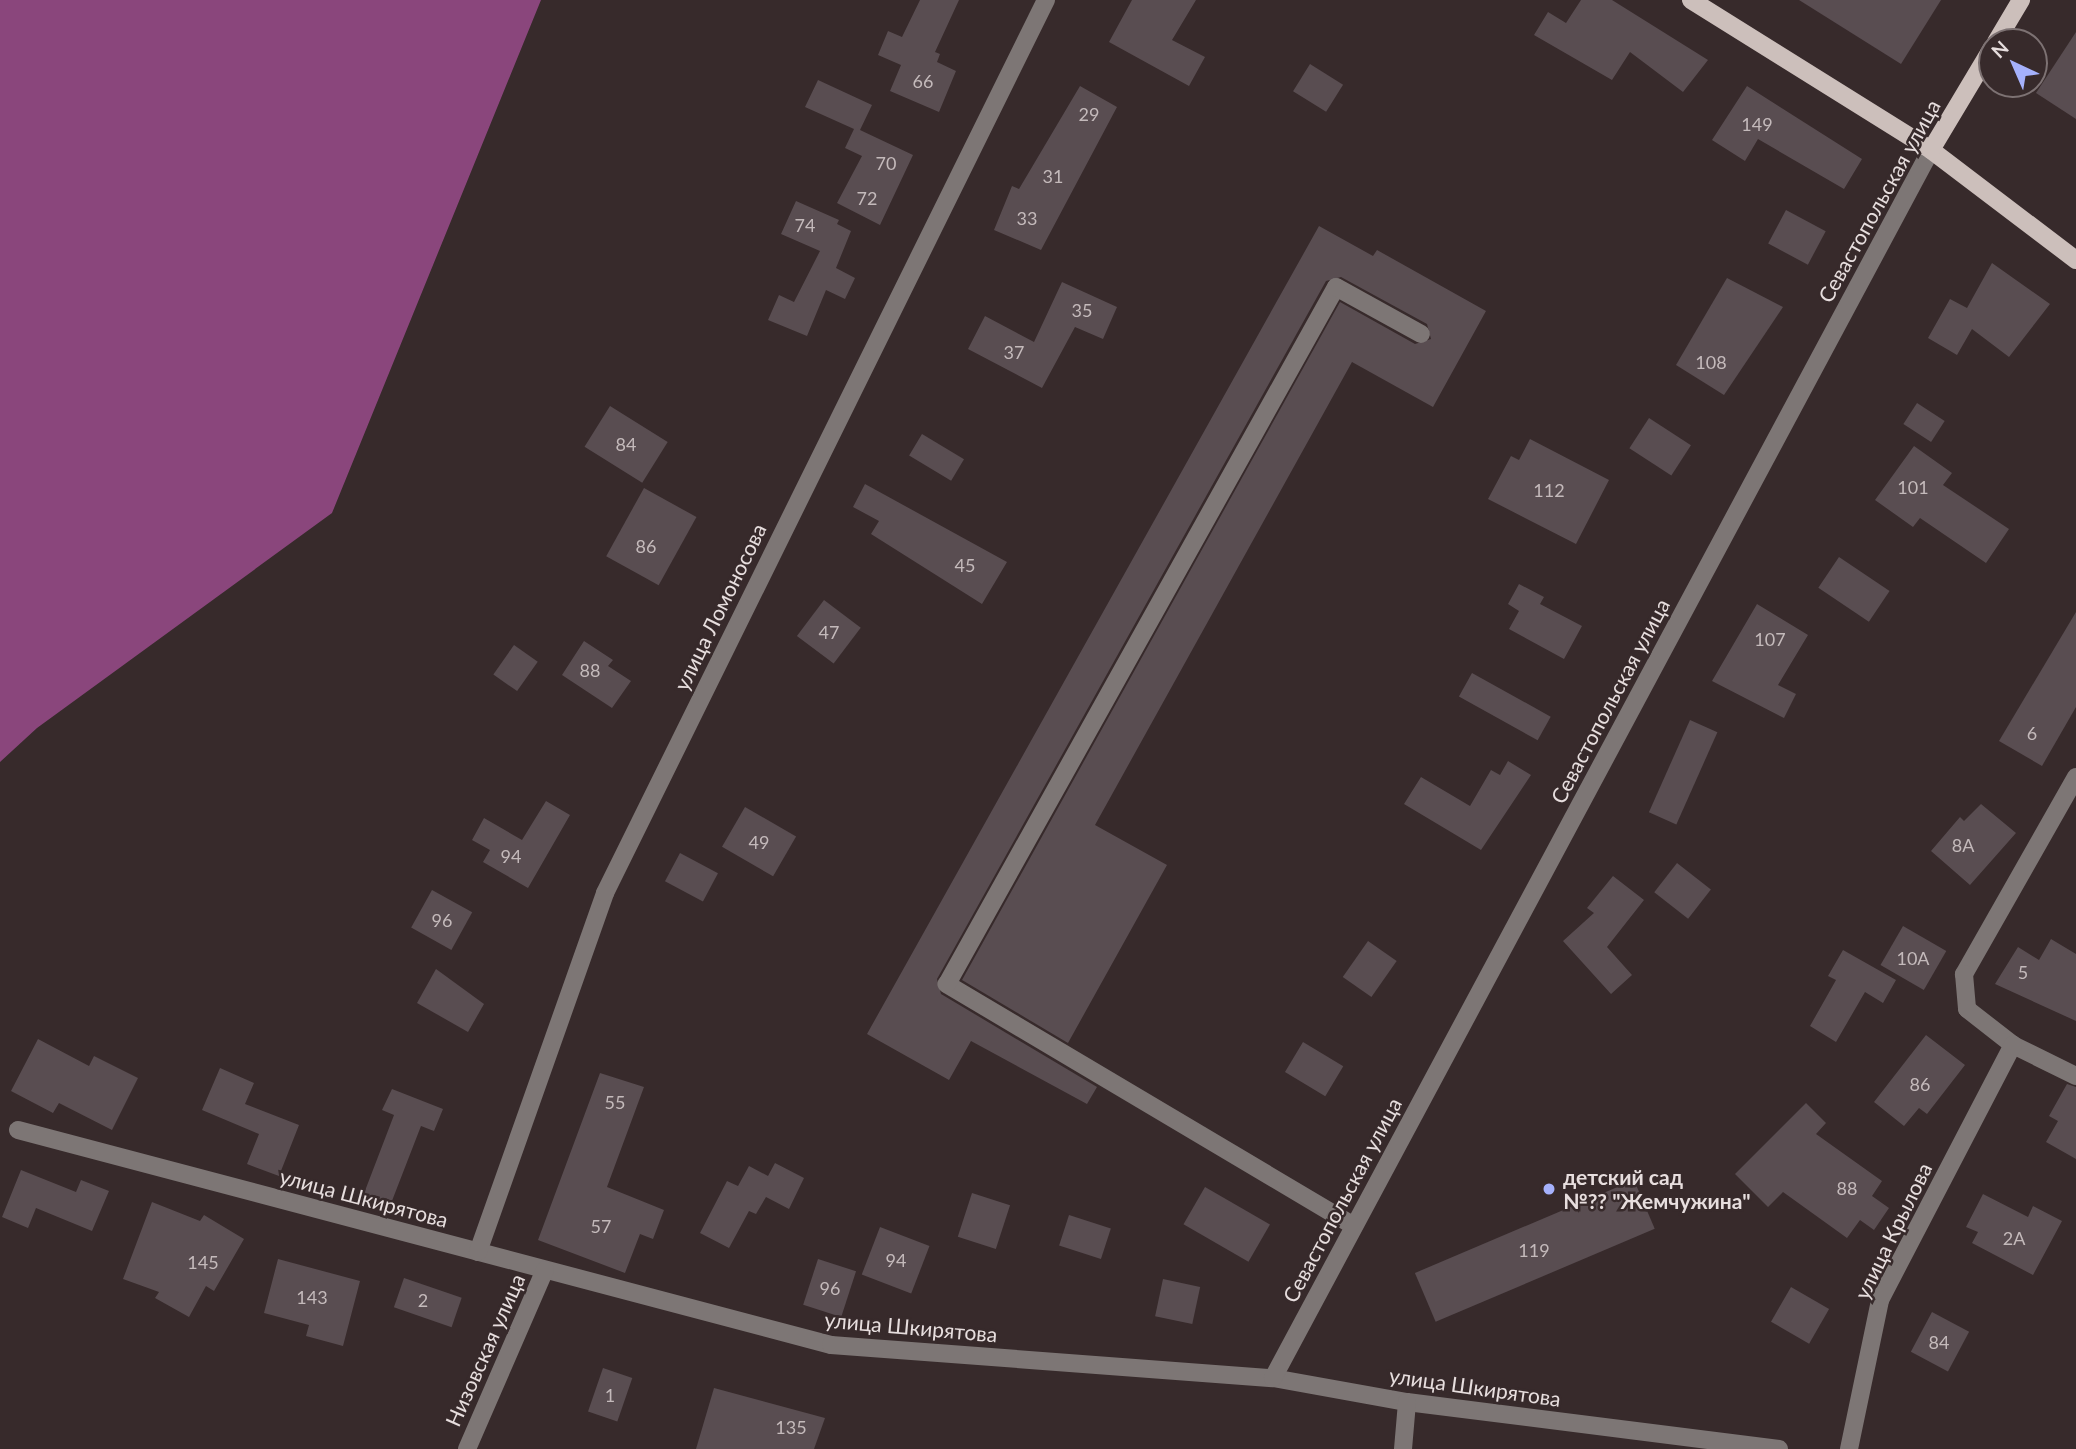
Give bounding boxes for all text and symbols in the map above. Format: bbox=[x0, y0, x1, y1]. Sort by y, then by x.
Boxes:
north arrow bbox=[1978, 28, 2048, 98]
text: N bbox=[1986, 36, 2013, 62]
house number: 66 bbox=[913, 70, 933, 92]
street label: Севастопольская улица bbox=[1813, 95, 1945, 307]
house number: 29 bbox=[1079, 103, 1099, 125]
house number: 149 bbox=[1741, 113, 1773, 135]
house number: 70 bbox=[876, 152, 896, 174]
house number: 31 bbox=[1043, 165, 1063, 187]
house number: 72 bbox=[857, 187, 877, 209]
house number: 33 bbox=[1017, 207, 1037, 229]
house number: 74 bbox=[795, 214, 815, 236]
house number: 35 bbox=[1072, 299, 1092, 321]
house number: 37 bbox=[1004, 341, 1024, 363]
house number: 108 bbox=[1695, 351, 1727, 373]
house number: 84 bbox=[616, 433, 636, 455]
house number: 101 bbox=[1897, 476, 1929, 498]
house number: 112 bbox=[1533, 479, 1565, 501]
street label: улица Ломоносова bbox=[669, 519, 771, 695]
house number: 86 bbox=[636, 535, 656, 557]
house number: 45 bbox=[955, 554, 975, 576]
street label: Севастопольская улица bbox=[1545, 594, 1675, 808]
house number: 47 bbox=[819, 621, 839, 643]
house number: 107 bbox=[1754, 628, 1786, 650]
house number: 88 bbox=[580, 659, 600, 681]
house number: 6 bbox=[2027, 722, 2037, 744]
house number: 49 bbox=[749, 831, 769, 853]
house number: 8А bbox=[1952, 834, 1974, 856]
house number: 94 bbox=[501, 845, 521, 867]
house number: 96 bbox=[432, 909, 452, 931]
house number: 10А bbox=[1896, 947, 1930, 969]
house number: 5 bbox=[2018, 961, 2028, 983]
house number: 86 bbox=[1910, 1073, 1930, 1095]
house number: 55 bbox=[605, 1091, 625, 1113]
street label: Севастопольская улица bbox=[1277, 1093, 1407, 1307]
street label: улица Крылова bbox=[1849, 1159, 1937, 1303]
street label: улица Шкирятова bbox=[277, 1163, 451, 1233]
place label: детский сад №?? "Жемчужина" bbox=[1563, 1164, 1750, 1214]
house number: 88 bbox=[1837, 1177, 1857, 1199]
marker: детский сад №?? "Жемчужина" bbox=[1541, 1181, 1557, 1197]
house number: 57 bbox=[591, 1215, 611, 1237]
house number: 2А bbox=[2003, 1227, 2025, 1249]
house number: 119 bbox=[1518, 1239, 1550, 1261]
house number: 94 bbox=[886, 1249, 906, 1271]
house number: 145 bbox=[187, 1251, 219, 1273]
street label: Низовская улица bbox=[440, 1270, 530, 1430]
house number: 96 bbox=[820, 1277, 840, 1299]
house number: 143 bbox=[296, 1286, 328, 1308]
house number: 2 bbox=[418, 1289, 428, 1311]
street label: улица Шкирятова bbox=[824, 1307, 998, 1347]
house number: 84 bbox=[1929, 1331, 1949, 1353]
street label: улица Шкирятова bbox=[1388, 1362, 1562, 1412]
house number: 1 bbox=[605, 1384, 615, 1406]
house number: 135 bbox=[775, 1416, 807, 1438]

